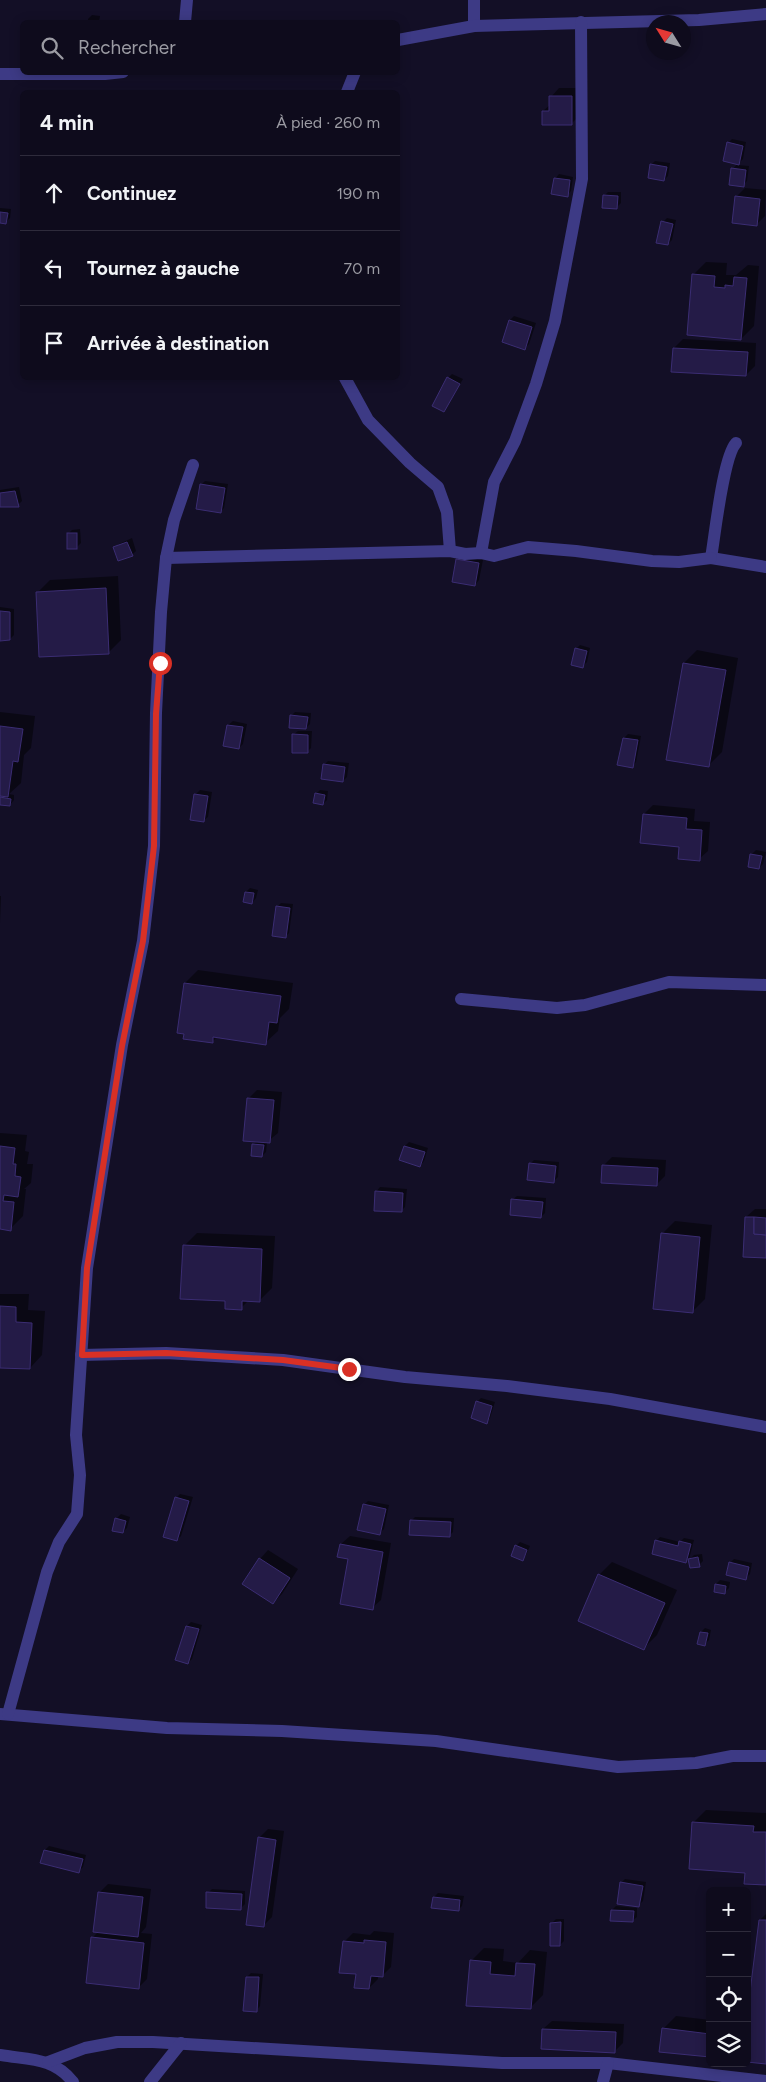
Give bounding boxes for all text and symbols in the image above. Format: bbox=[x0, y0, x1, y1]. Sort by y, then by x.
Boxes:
north arrow bbox=[646, 15, 691, 60]
search box bbox=[20, 20, 400, 75]
icon: search bbox=[38, 34, 66, 62]
text: Rechercher bbox=[78, 36, 176, 59]
text: 4 min bbox=[40, 110, 94, 135]
text: À pied · 260 m bbox=[276, 113, 380, 132]
icon: ahead bbox=[40, 179, 68, 207]
text: Continuez bbox=[87, 182, 176, 205]
text: 190 m bbox=[337, 184, 380, 203]
icon: left bbox=[40, 254, 68, 282]
text: Tournez à gauche bbox=[87, 257, 239, 280]
text: 70 m bbox=[344, 259, 380, 278]
icon: arrive bbox=[40, 329, 68, 357]
text: Arrivée à destination bbox=[87, 332, 269, 355]
route start bbox=[149, 652, 172, 675]
route end bbox=[338, 1358, 361, 1381]
map controls bbox=[706, 1887, 751, 2067]
button: + bbox=[706, 1887, 751, 1932]
button: − bbox=[706, 1932, 751, 1977]
button: locate bbox=[706, 1977, 751, 2022]
button: layers bbox=[706, 2022, 751, 2067]

